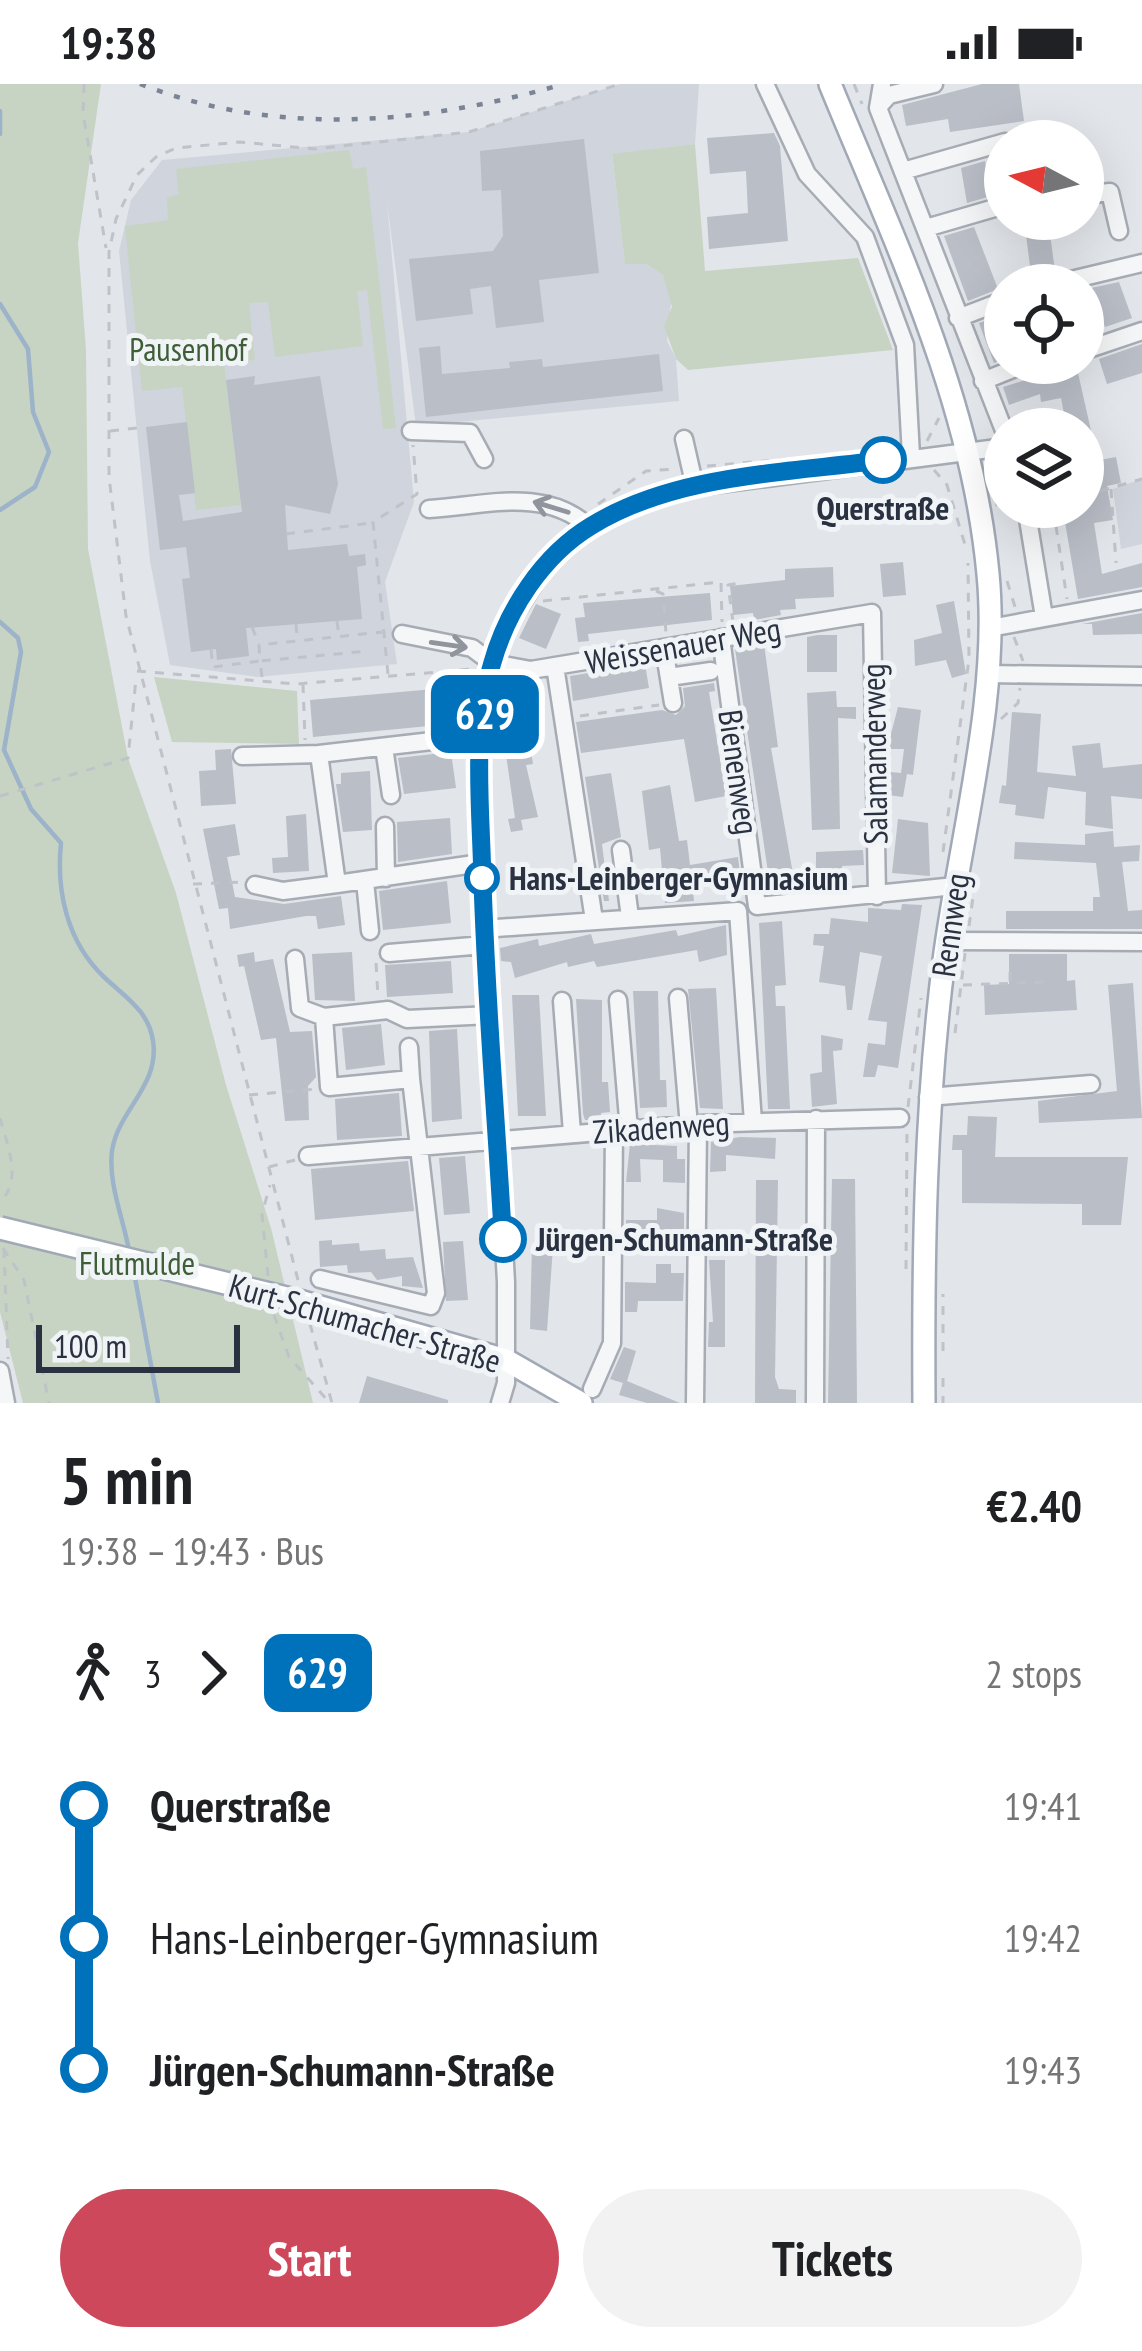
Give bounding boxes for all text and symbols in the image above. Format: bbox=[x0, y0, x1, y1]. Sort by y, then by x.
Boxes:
text: 19:38 bbox=[60, 13, 157, 71]
north arrow bbox=[984, 120, 1104, 240]
map controls bbox=[984, 120, 1104, 528]
button: locate bbox=[984, 264, 1104, 384]
park label: Pausenhof bbox=[129, 327, 248, 370]
button: layers bbox=[984, 408, 1104, 528]
marker: Querstraße bbox=[861, 438, 905, 482]
place label: Querstraße bbox=[817, 486, 950, 529]
one-way arrow bbox=[533, 495, 571, 517]
street label: Weissenauer Weg bbox=[582, 606, 784, 683]
one-way arrow bbox=[429, 634, 468, 657]
street label: Salamanderweg bbox=[850, 663, 897, 845]
line badge: 629 bbox=[416, 675, 554, 753]
text: 629 bbox=[455, 686, 515, 741]
street label: Bienenweg bbox=[709, 707, 770, 837]
place label: Hans-Leinberger-Gymnasium bbox=[509, 856, 848, 899]
marker: Hans-Leinberger-Gymnasium bbox=[466, 862, 498, 894]
street label: Rennweg bbox=[921, 870, 978, 979]
street label: Zikadenweg bbox=[591, 1100, 731, 1153]
marker: Jürgen-Schumann-Straße bbox=[481, 1217, 525, 1261]
place label: Jürgen-Schumann-Straße bbox=[535, 1217, 833, 1260]
park label: Flutmulde bbox=[79, 1241, 195, 1284]
street label: Kurt-Schumacher-Straße bbox=[224, 1263, 506, 1382]
scale bar bbox=[36, 1319, 240, 1372]
text: 100 m bbox=[54, 1324, 127, 1367]
text: 5 min bbox=[60, 1437, 193, 1522]
text: €2.40 bbox=[986, 1476, 1082, 1534]
text: 19:38 – 19:43 · Bus bbox=[60, 1525, 324, 1576]
icon: walk bbox=[60, 1640, 126, 1706]
icon: forward bbox=[180, 1640, 246, 1706]
text: 629 bbox=[288, 1645, 348, 1700]
text: 3 bbox=[144, 1648, 162, 1699]
text: 2 stops bbox=[986, 1648, 1082, 1699]
text: Querstraße bbox=[150, 1776, 331, 1834]
text: 19:41 bbox=[1004, 1780, 1082, 1831]
text: Hans-Leinberger-Gymnasium bbox=[150, 1908, 599, 1966]
text: 19:42 bbox=[1004, 1912, 1082, 1963]
text: Jürgen-Schumann-Straße bbox=[150, 2040, 555, 2098]
text: 19:43 bbox=[1004, 2044, 1082, 2095]
button: Start bbox=[60, 2189, 559, 2327]
button: Tickets bbox=[583, 2189, 1082, 2327]

